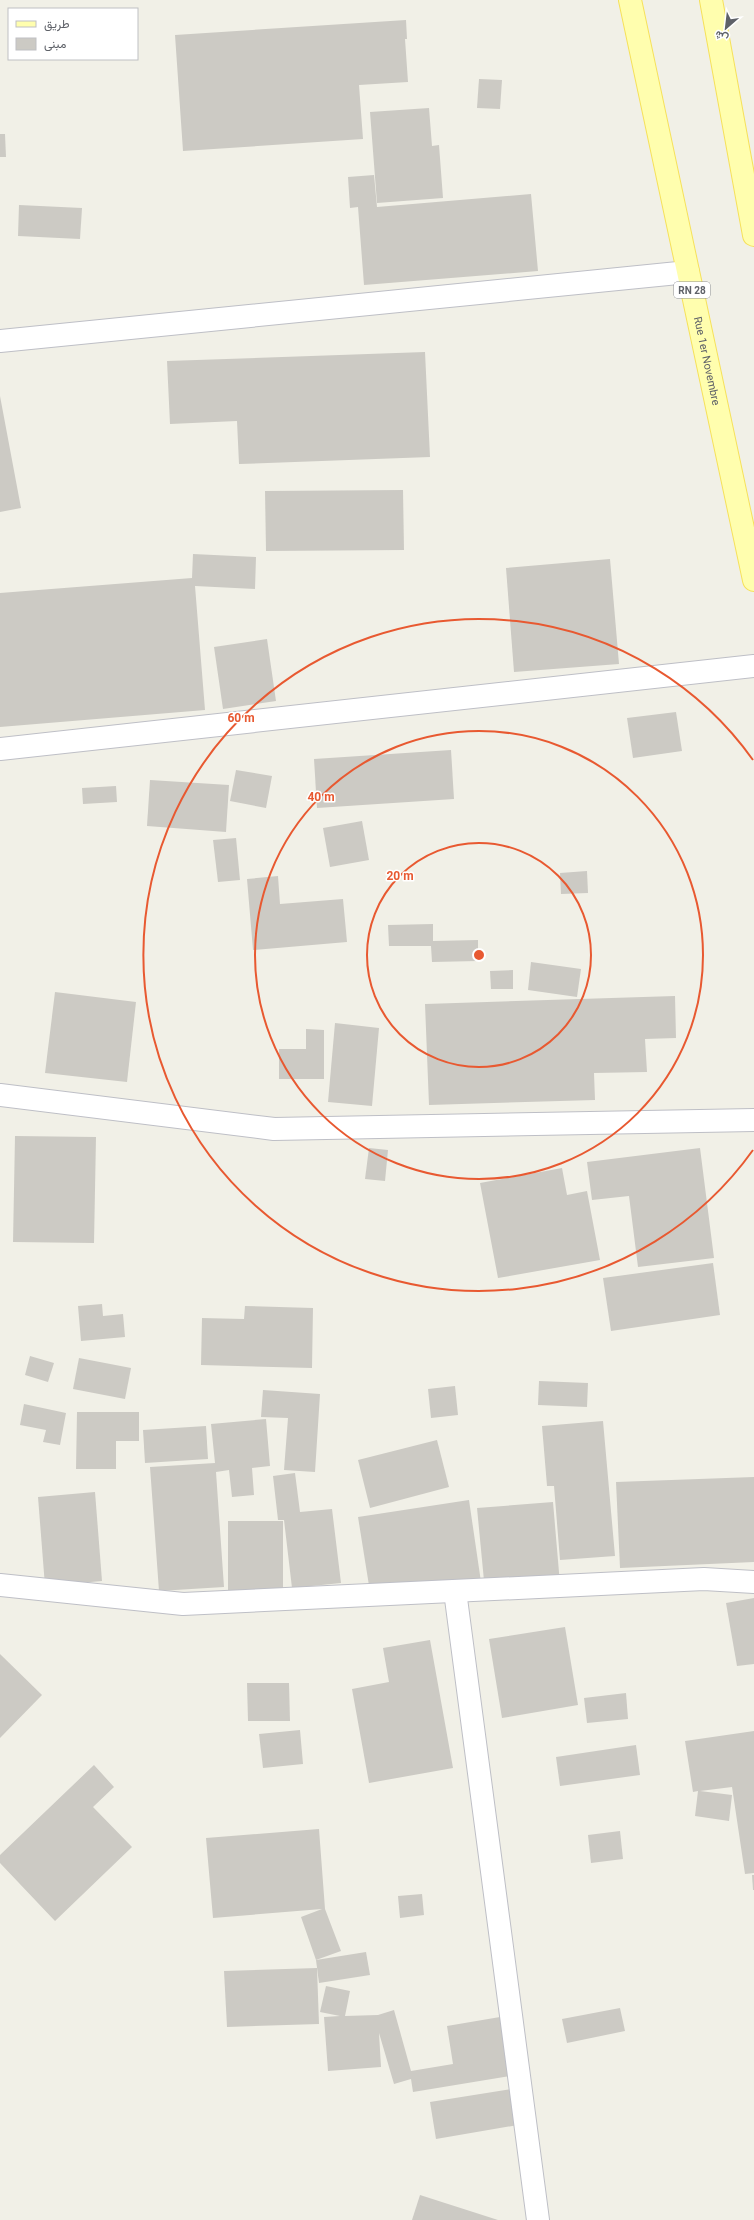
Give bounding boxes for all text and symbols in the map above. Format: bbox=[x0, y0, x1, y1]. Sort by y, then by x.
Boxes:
legend bbox=[8, 8, 138, 60]
north arrow bbox=[706, 8, 746, 48]
text: طريق bbox=[44, 17, 70, 32]
text: ش bbox=[713, 28, 730, 45]
text: مبنى bbox=[44, 37, 66, 52]
road number: RN 28 bbox=[674, 282, 710, 298]
street label: Rue 1er Novembre bbox=[691, 315, 723, 407]
text: 60 m bbox=[227, 711, 255, 725]
text: 40 m bbox=[307, 790, 335, 804]
text: 20 m bbox=[386, 869, 414, 883]
centre of rings bbox=[472, 948, 486, 962]

